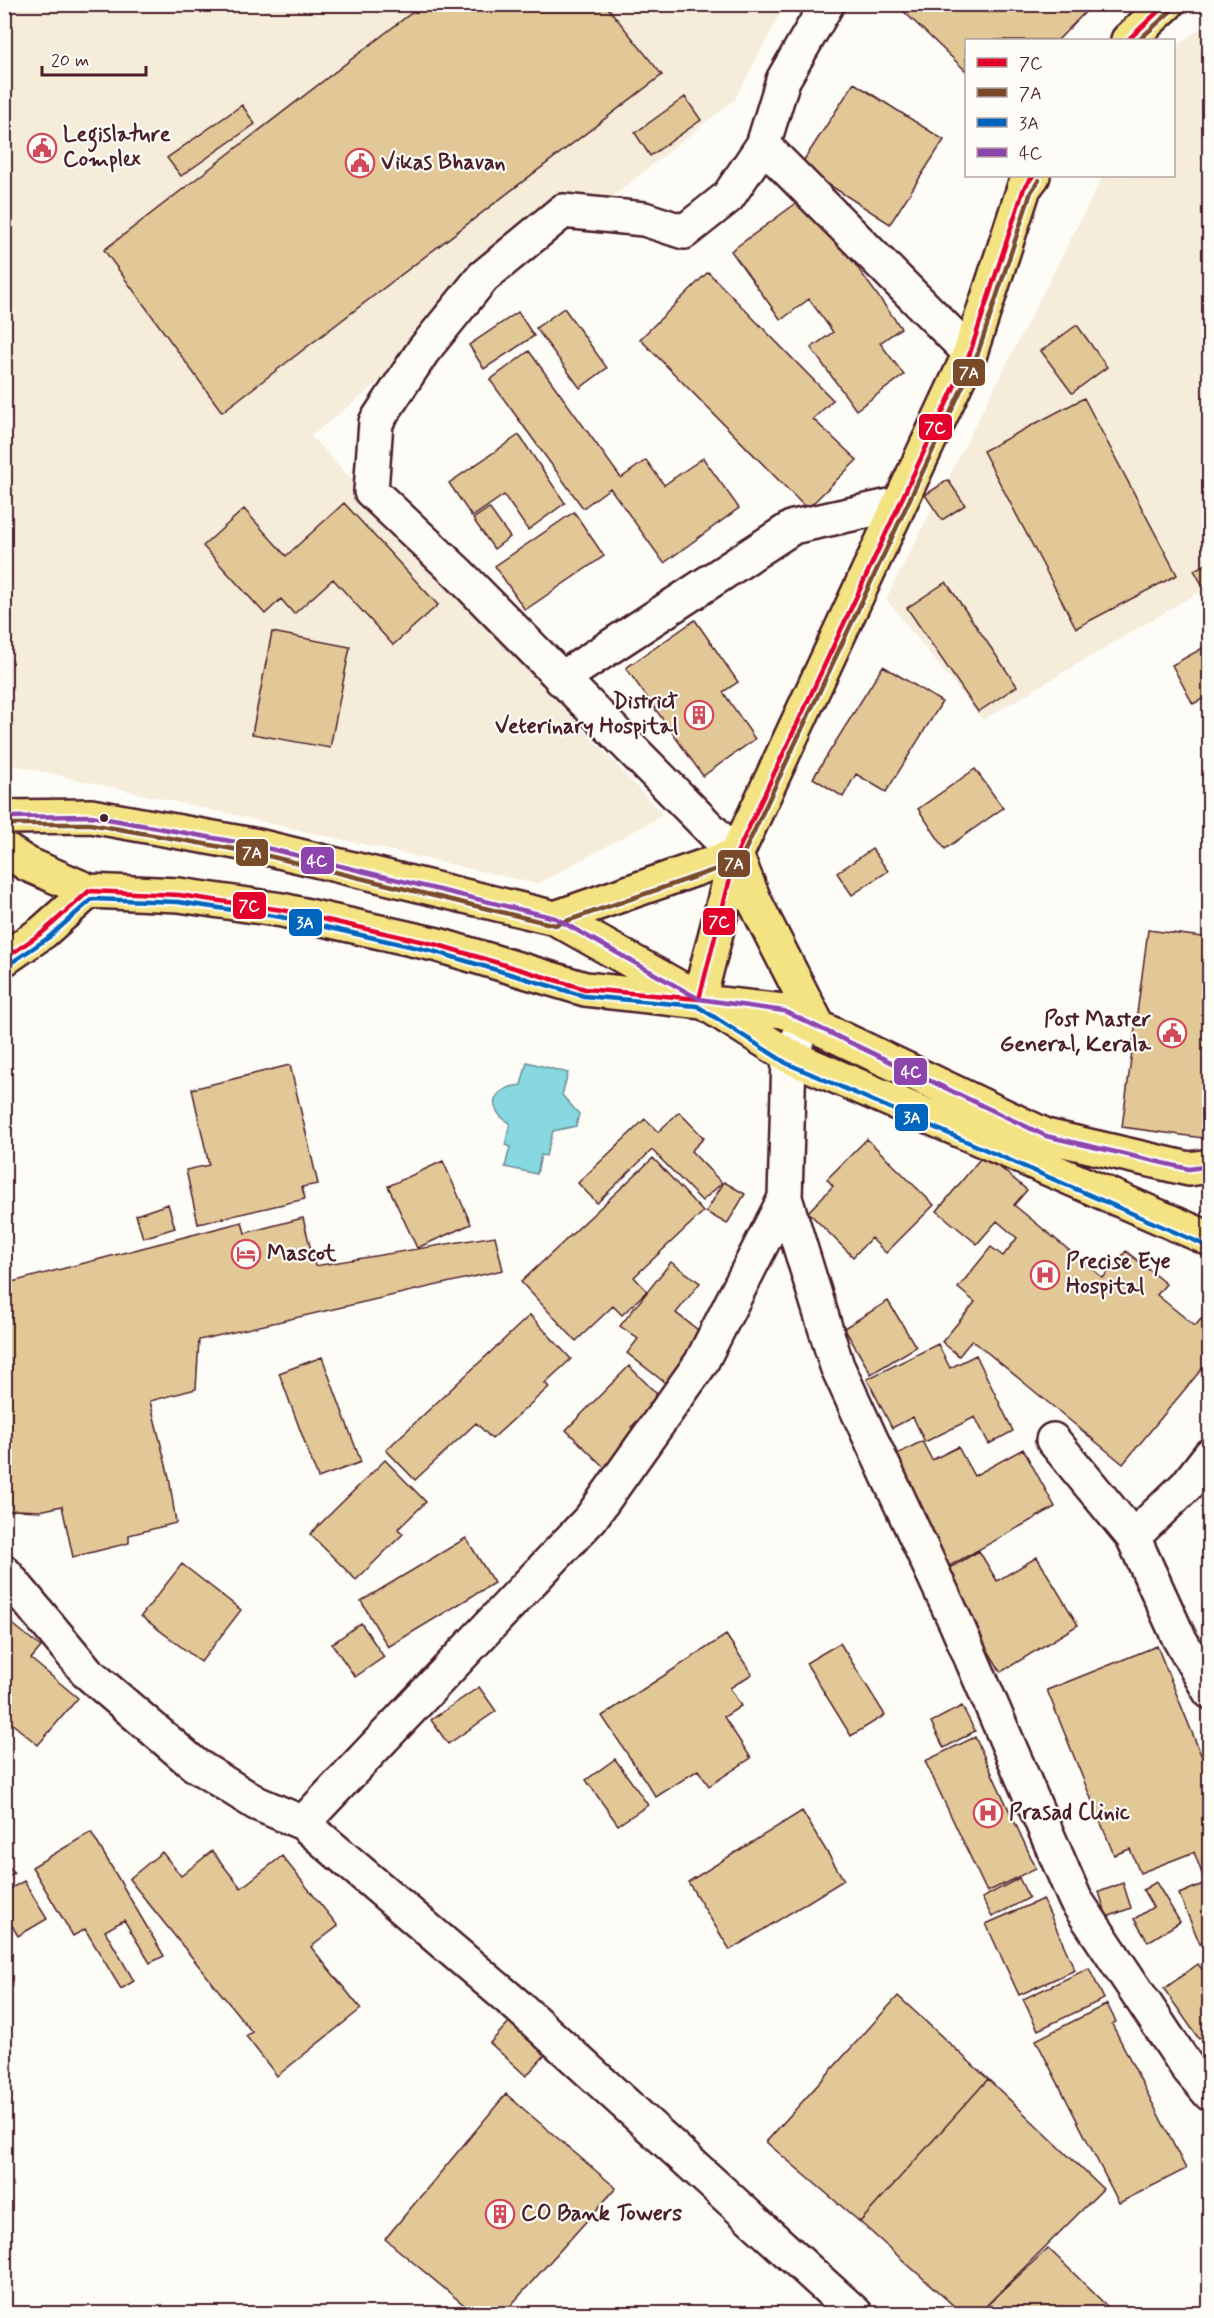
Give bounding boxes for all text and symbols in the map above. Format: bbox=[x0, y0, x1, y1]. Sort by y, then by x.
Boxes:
scale bar bbox=[42, 39, 146, 77]
legend bbox=[965, 39, 1175, 177]
text: 20 m bbox=[51, 49, 89, 73]
text: 7C bbox=[1019, 52, 1043, 76]
text: 7A bbox=[1019, 82, 1042, 106]
text: 3A bbox=[1019, 112, 1039, 136]
place label: Legislature Complex bbox=[63, 121, 171, 174]
public building icon: Legislature Complex bbox=[26, 132, 58, 164]
text: 4C bbox=[1019, 142, 1042, 166]
public building icon: Vikas Bhavan bbox=[344, 147, 376, 179]
place label: Vikas Bhavan bbox=[381, 149, 506, 177]
line badge: 7A bbox=[952, 358, 986, 387]
text: 7A bbox=[959, 363, 979, 384]
line badge: 7C bbox=[918, 413, 953, 441]
text: 7C bbox=[924, 418, 946, 439]
place label: District Veterinary Hospital bbox=[495, 688, 679, 741]
building icon: District Veterinary Hospital bbox=[683, 699, 715, 731]
unlabelled marker bbox=[98, 812, 110, 824]
line badge: 7A bbox=[235, 838, 269, 867]
text: 7A bbox=[242, 843, 262, 864]
line badge: 4C bbox=[300, 846, 335, 875]
line badge: 7A bbox=[717, 849, 751, 878]
text: 4C bbox=[307, 851, 328, 872]
text: 7A bbox=[724, 854, 744, 875]
line badge: 7C bbox=[232, 891, 267, 920]
text: 7C bbox=[238, 896, 260, 917]
line badge: 7C bbox=[702, 907, 736, 936]
line badge: 3A bbox=[288, 908, 323, 937]
text: 7C bbox=[708, 912, 730, 933]
text: 3A bbox=[296, 913, 314, 934]
place label: Post Master General, Kerala bbox=[1000, 1006, 1152, 1059]
public building icon: Post Master General, Kerala bbox=[1156, 1017, 1188, 1049]
line badge: 4C bbox=[893, 1057, 928, 1086]
text: 4C bbox=[901, 1062, 922, 1083]
line badge: 3A bbox=[894, 1103, 929, 1132]
text: 3A bbox=[903, 1108, 921, 1129]
hotel icon: Mascot bbox=[230, 1238, 262, 1270]
place label: Mascot bbox=[267, 1240, 338, 1268]
place label: Precise Eye Hospital bbox=[1066, 1248, 1171, 1301]
hospital icon: Precise Eye Hospital bbox=[1029, 1259, 1061, 1291]
hospital icon: Prasad Clinic bbox=[972, 1797, 1004, 1829]
place label: Prasad Clinic bbox=[1009, 1799, 1131, 1827]
building icon: CO Bank Towers bbox=[484, 2198, 516, 2230]
place label: CO Bank Towers bbox=[521, 2200, 682, 2228]

